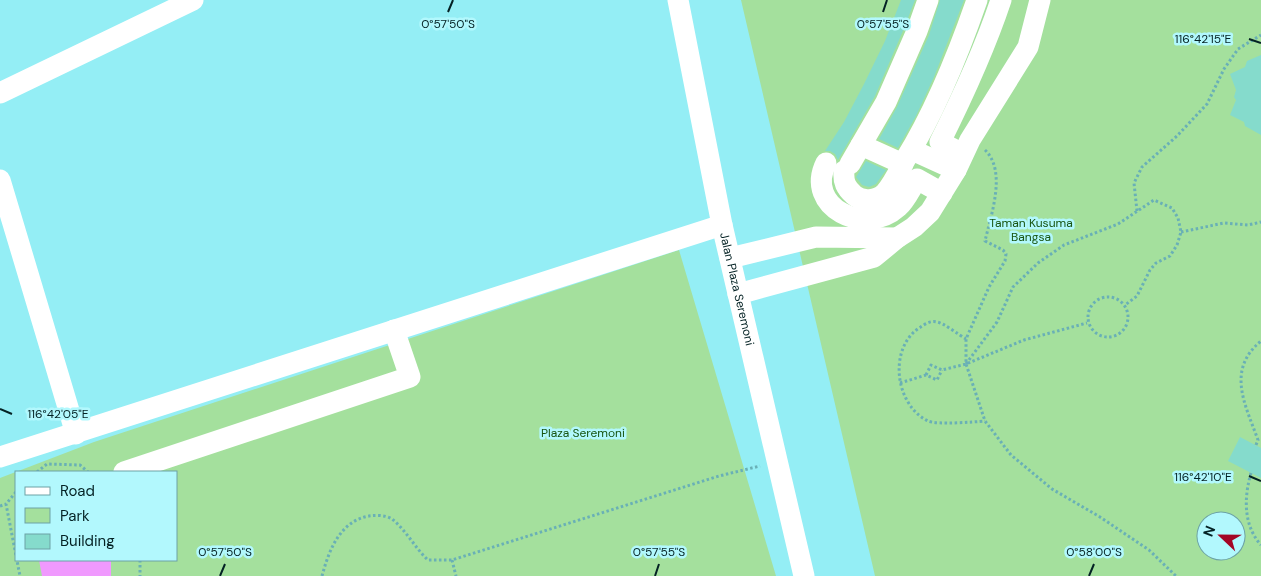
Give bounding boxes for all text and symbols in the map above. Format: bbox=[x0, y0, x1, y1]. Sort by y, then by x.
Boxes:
text: 0°57'50"S bbox=[421, 16, 475, 32]
text: 0°57'55"S bbox=[857, 16, 909, 32]
text: 116°42'15"E bbox=[1175, 31, 1231, 47]
park label: Taman Kusuma Bangsa bbox=[989, 215, 1073, 245]
street label: Jalan Plaza Seremoni bbox=[716, 231, 758, 347]
text: 116°42'05"E bbox=[28, 406, 89, 422]
park label: Plaza Seremoni bbox=[541, 425, 625, 441]
text: 116°42'10"E bbox=[1174, 469, 1232, 485]
legend bbox=[15, 471, 178, 561]
text: Road bbox=[60, 481, 95, 501]
text: Park bbox=[60, 506, 90, 526]
north arrow bbox=[1196, 511, 1246, 561]
text: N bbox=[1199, 523, 1219, 539]
text: Building bbox=[60, 531, 115, 551]
text: 0°57'50"S bbox=[198, 544, 252, 560]
text: 0°57'55"S bbox=[633, 544, 685, 560]
text: 0°58'00"S bbox=[1066, 544, 1122, 560]

